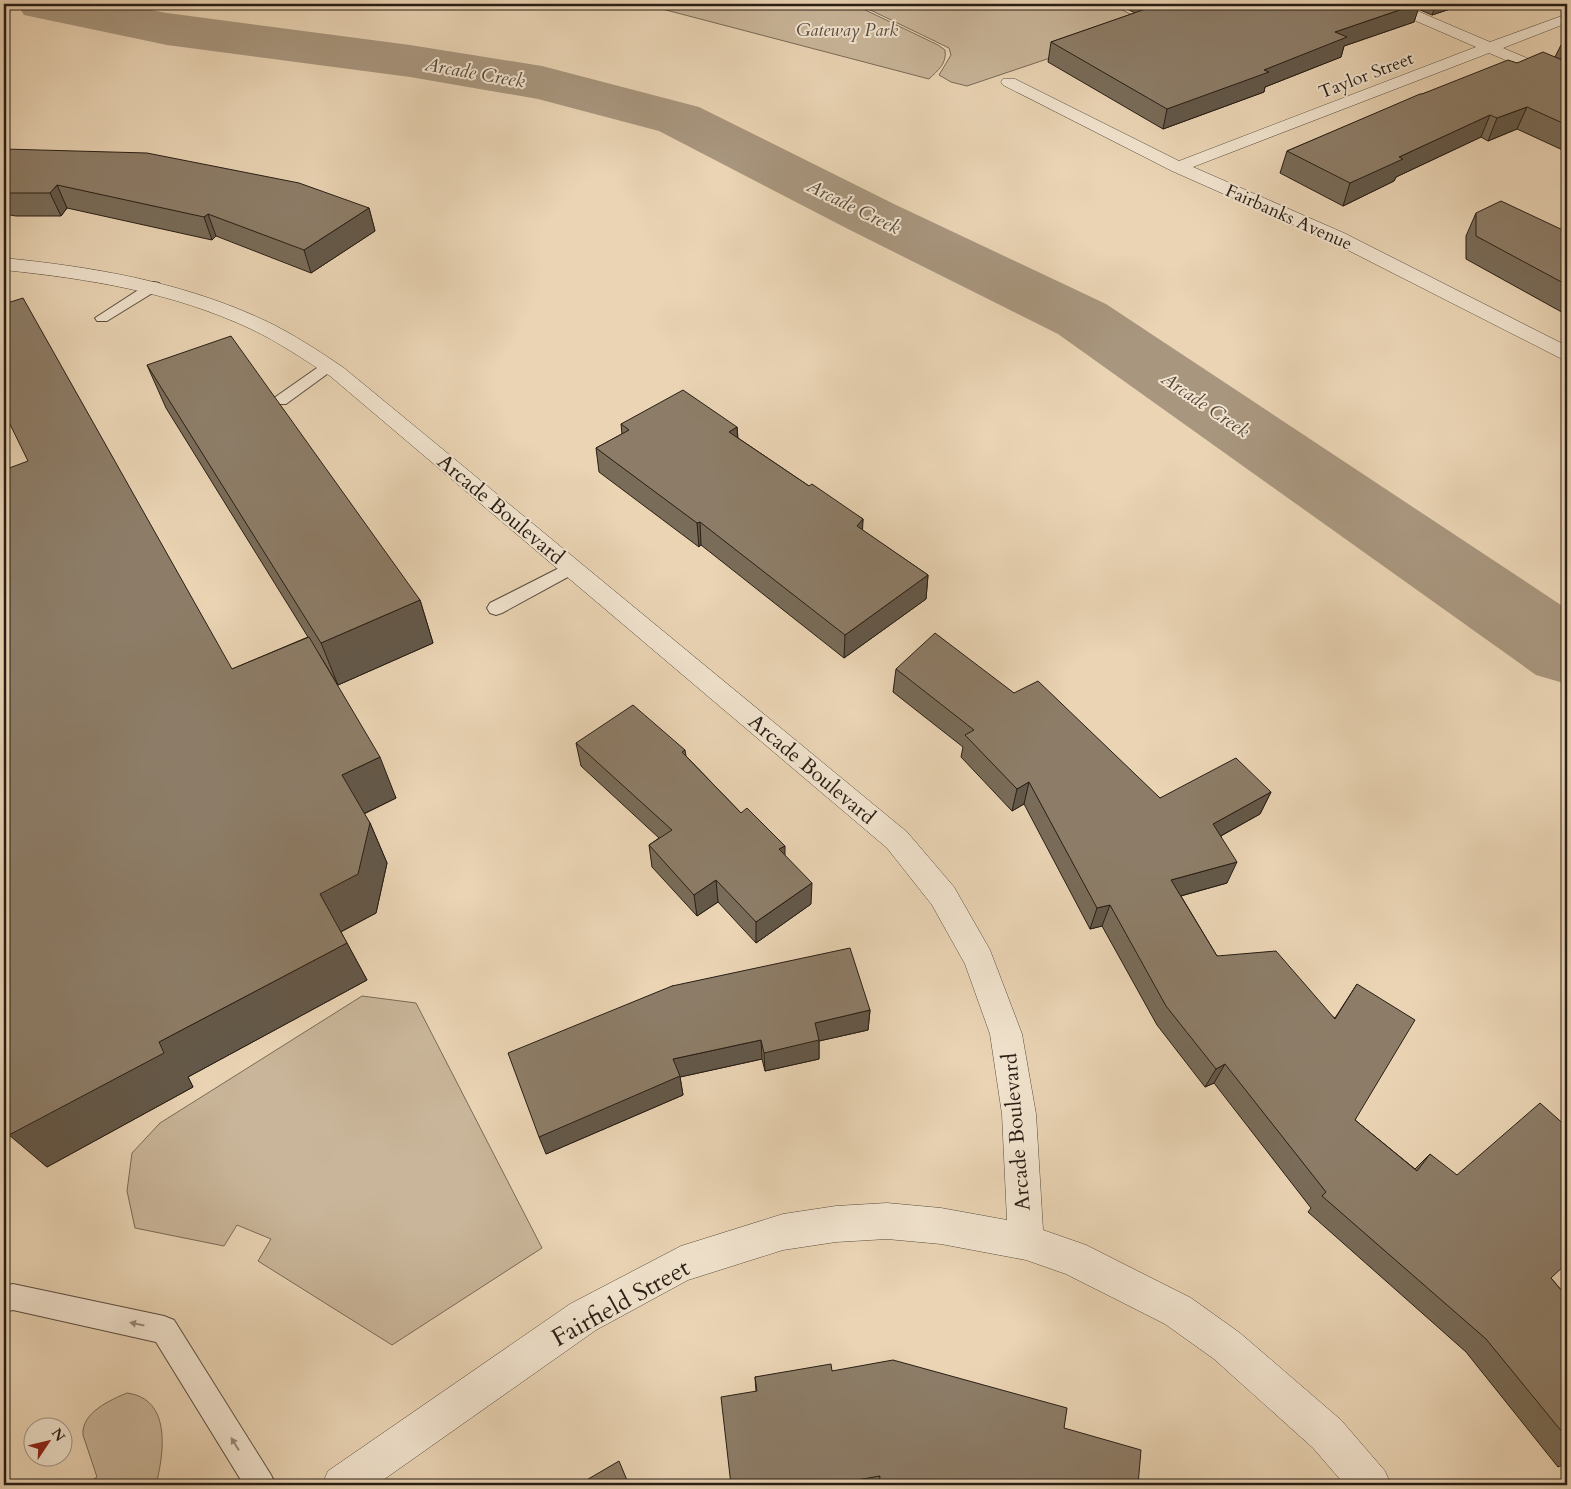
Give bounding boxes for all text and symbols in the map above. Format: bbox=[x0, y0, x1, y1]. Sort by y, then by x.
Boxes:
park label: Gateway Park bbox=[796, 18, 898, 43]
street label: Taylor Street bbox=[1315, 46, 1417, 105]
water label: Arcade Creek bbox=[422, 51, 528, 95]
water label: Arcade Creek bbox=[801, 173, 905, 241]
street label: Fairbanks Avenue bbox=[1222, 178, 1356, 257]
water label: Arcade Creek bbox=[1155, 365, 1255, 444]
street label: Arcade Boulevard bbox=[431, 447, 571, 571]
street label: Arcade Boulevard bbox=[742, 707, 882, 831]
street label: Arcade Boulevard bbox=[995, 1052, 1038, 1212]
street label: Fairfield Street bbox=[545, 1251, 696, 1355]
one-way arrow bbox=[129, 1320, 144, 1328]
north arrow bbox=[22, 1416, 72, 1466]
text: N bbox=[47, 1424, 70, 1445]
one-way arrow bbox=[231, 1437, 240, 1451]

